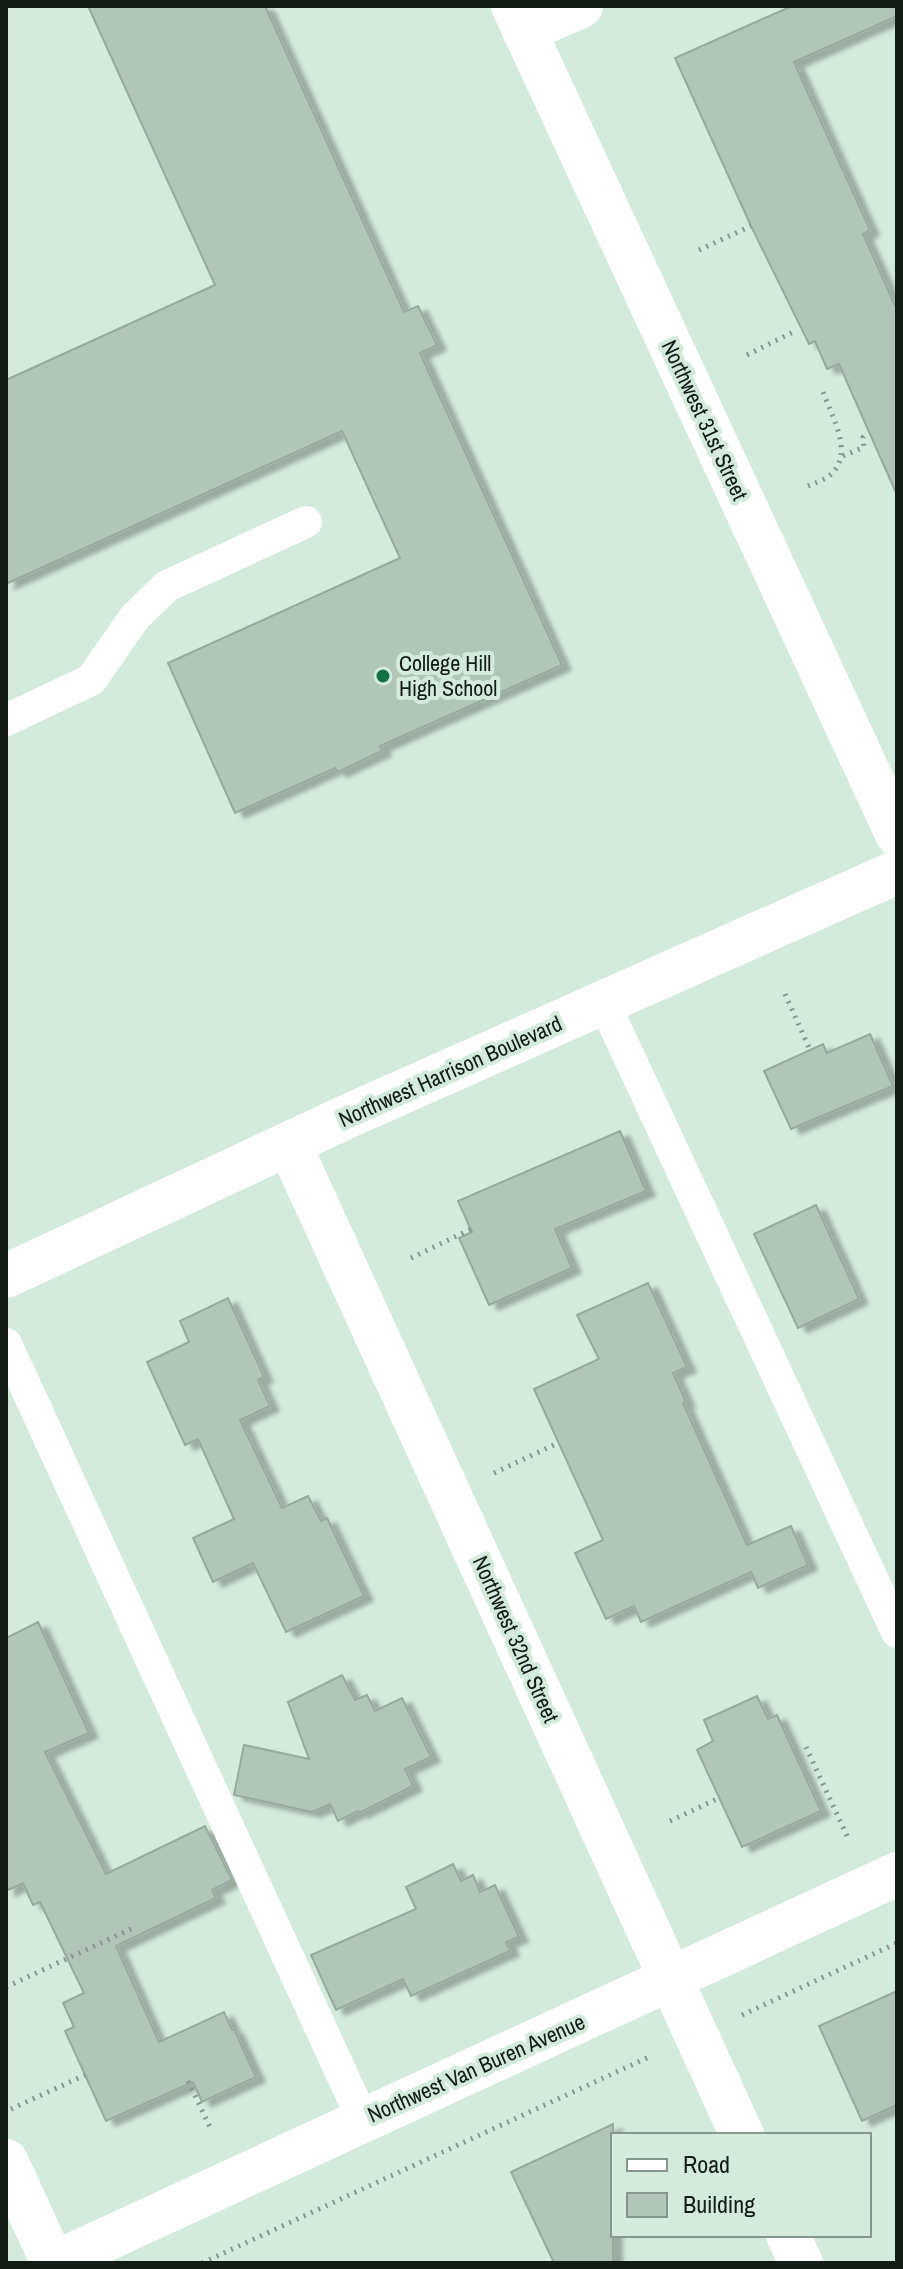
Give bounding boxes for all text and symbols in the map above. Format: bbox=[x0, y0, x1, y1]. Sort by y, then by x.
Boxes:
street label: Northwest 31st Street bbox=[655, 335, 755, 505]
place label: College Hill High School bbox=[399, 648, 497, 703]
marker: College Hill High School bbox=[374, 667, 392, 685]
street label: Northwest Harrison Boulevard bbox=[334, 1008, 566, 1134]
street label: Northwest 32nd Street bbox=[466, 1551, 566, 1727]
street label: Northwest Van Buren Avenue bbox=[363, 2006, 589, 2130]
legend bbox=[611, 2133, 871, 2237]
text: Road bbox=[683, 2148, 730, 2180]
text: Building bbox=[683, 2188, 755, 2220]

